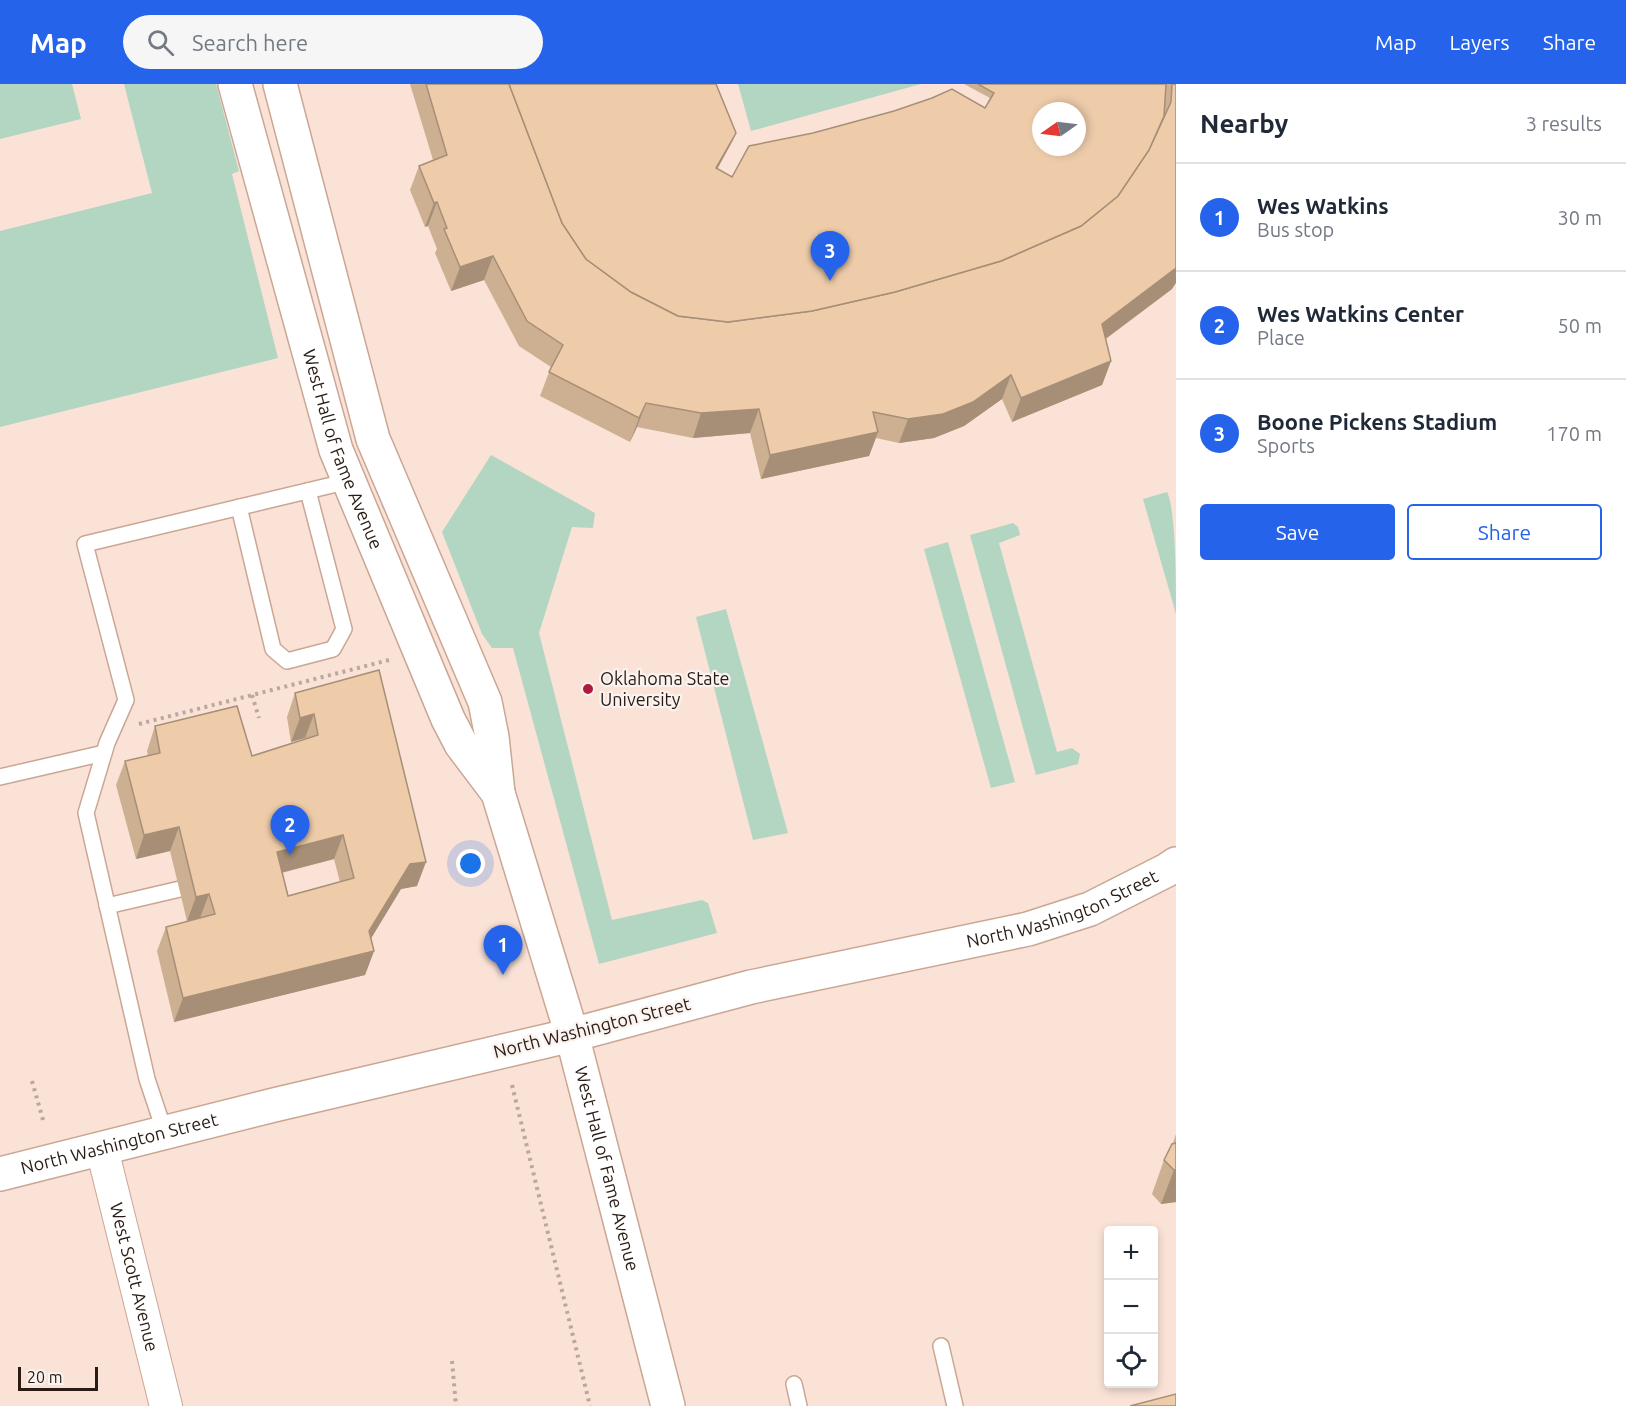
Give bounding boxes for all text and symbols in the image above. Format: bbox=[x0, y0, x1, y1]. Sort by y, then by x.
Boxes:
search box bbox=[123, 15, 543, 69]
icon: search bbox=[144, 26, 177, 59]
text: Map bbox=[30, 27, 87, 58]
text: Search here bbox=[192, 30, 308, 55]
text: Map bbox=[1375, 30, 1416, 54]
text: Layers bbox=[1449, 30, 1510, 54]
text: Share bbox=[1543, 30, 1596, 54]
north arrow bbox=[1032, 102, 1086, 156]
text: Nearby bbox=[1200, 109, 1288, 138]
text: 3 results bbox=[1526, 112, 1602, 135]
text: Wes Watkins bbox=[1257, 193, 1389, 218]
text: 1 bbox=[1214, 206, 1225, 229]
text: 30 m bbox=[1558, 206, 1602, 229]
text: Bus stop bbox=[1257, 218, 1334, 241]
pin: 3 bbox=[810, 232, 850, 281]
text: Wes Watkins Center bbox=[1257, 301, 1464, 326]
text: 2 bbox=[1214, 314, 1225, 337]
text: 50 m bbox=[1558, 314, 1602, 337]
text: Place bbox=[1257, 326, 1305, 349]
street label: West Hall of Fame Avenue bbox=[300, 347, 387, 552]
text: Boone Pickens Stadium bbox=[1257, 409, 1497, 434]
text: 3 bbox=[1214, 422, 1225, 445]
text: 170 m bbox=[1546, 422, 1602, 445]
text: Sports bbox=[1257, 434, 1315, 457]
button: Save bbox=[1200, 504, 1395, 560]
button: Share bbox=[1407, 504, 1602, 560]
place label: Oklahoma State University bbox=[600, 668, 729, 709]
marker: Oklahoma State University bbox=[581, 682, 595, 696]
pin: 2 bbox=[270, 806, 310, 855]
your location bbox=[456, 849, 485, 878]
street label: North Washington Street bbox=[964, 865, 1161, 951]
pin: 1 bbox=[484, 926, 522, 975]
street label: North Washington Street bbox=[491, 993, 692, 1061]
street label: West Hall of Fame Avenue bbox=[572, 1064, 644, 1273]
street label: North Washington Street bbox=[18, 1109, 220, 1177]
street label: West Scott Avenue bbox=[107, 1200, 163, 1353]
map controls bbox=[1104, 1226, 1158, 1388]
button: + bbox=[1104, 1226, 1158, 1280]
button: − bbox=[1104, 1280, 1158, 1334]
button: locate bbox=[1104, 1334, 1158, 1388]
scale bar bbox=[18, 1364, 98, 1392]
text: 20 m bbox=[27, 1368, 63, 1386]

